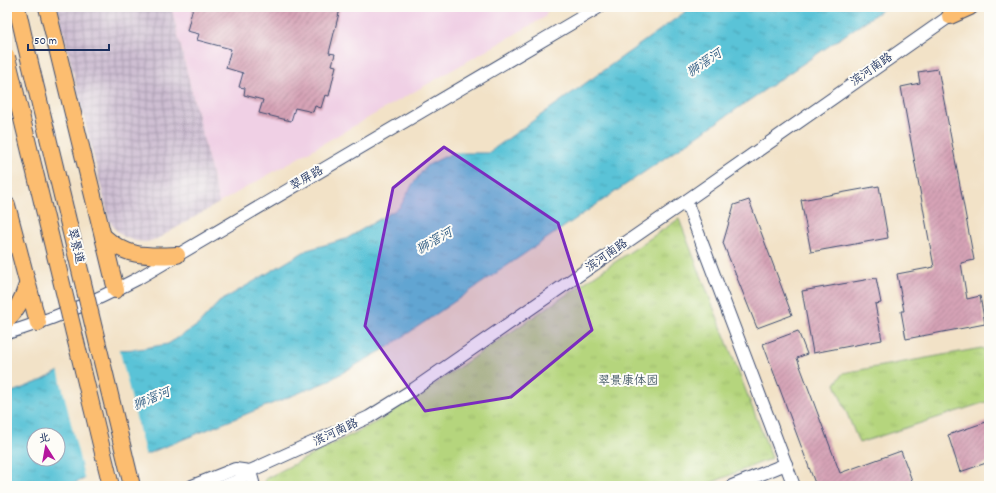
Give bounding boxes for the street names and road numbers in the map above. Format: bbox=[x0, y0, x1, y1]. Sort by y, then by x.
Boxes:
street label: 滨河南路 bbox=[847, 49, 897, 91]
street label: 翠屏路 bbox=[287, 163, 327, 195]
street label: 翠景道 bbox=[62, 226, 88, 266]
street label: 滨河南路 bbox=[582, 235, 632, 277]
street label: 滨河南路 bbox=[311, 415, 361, 451]

